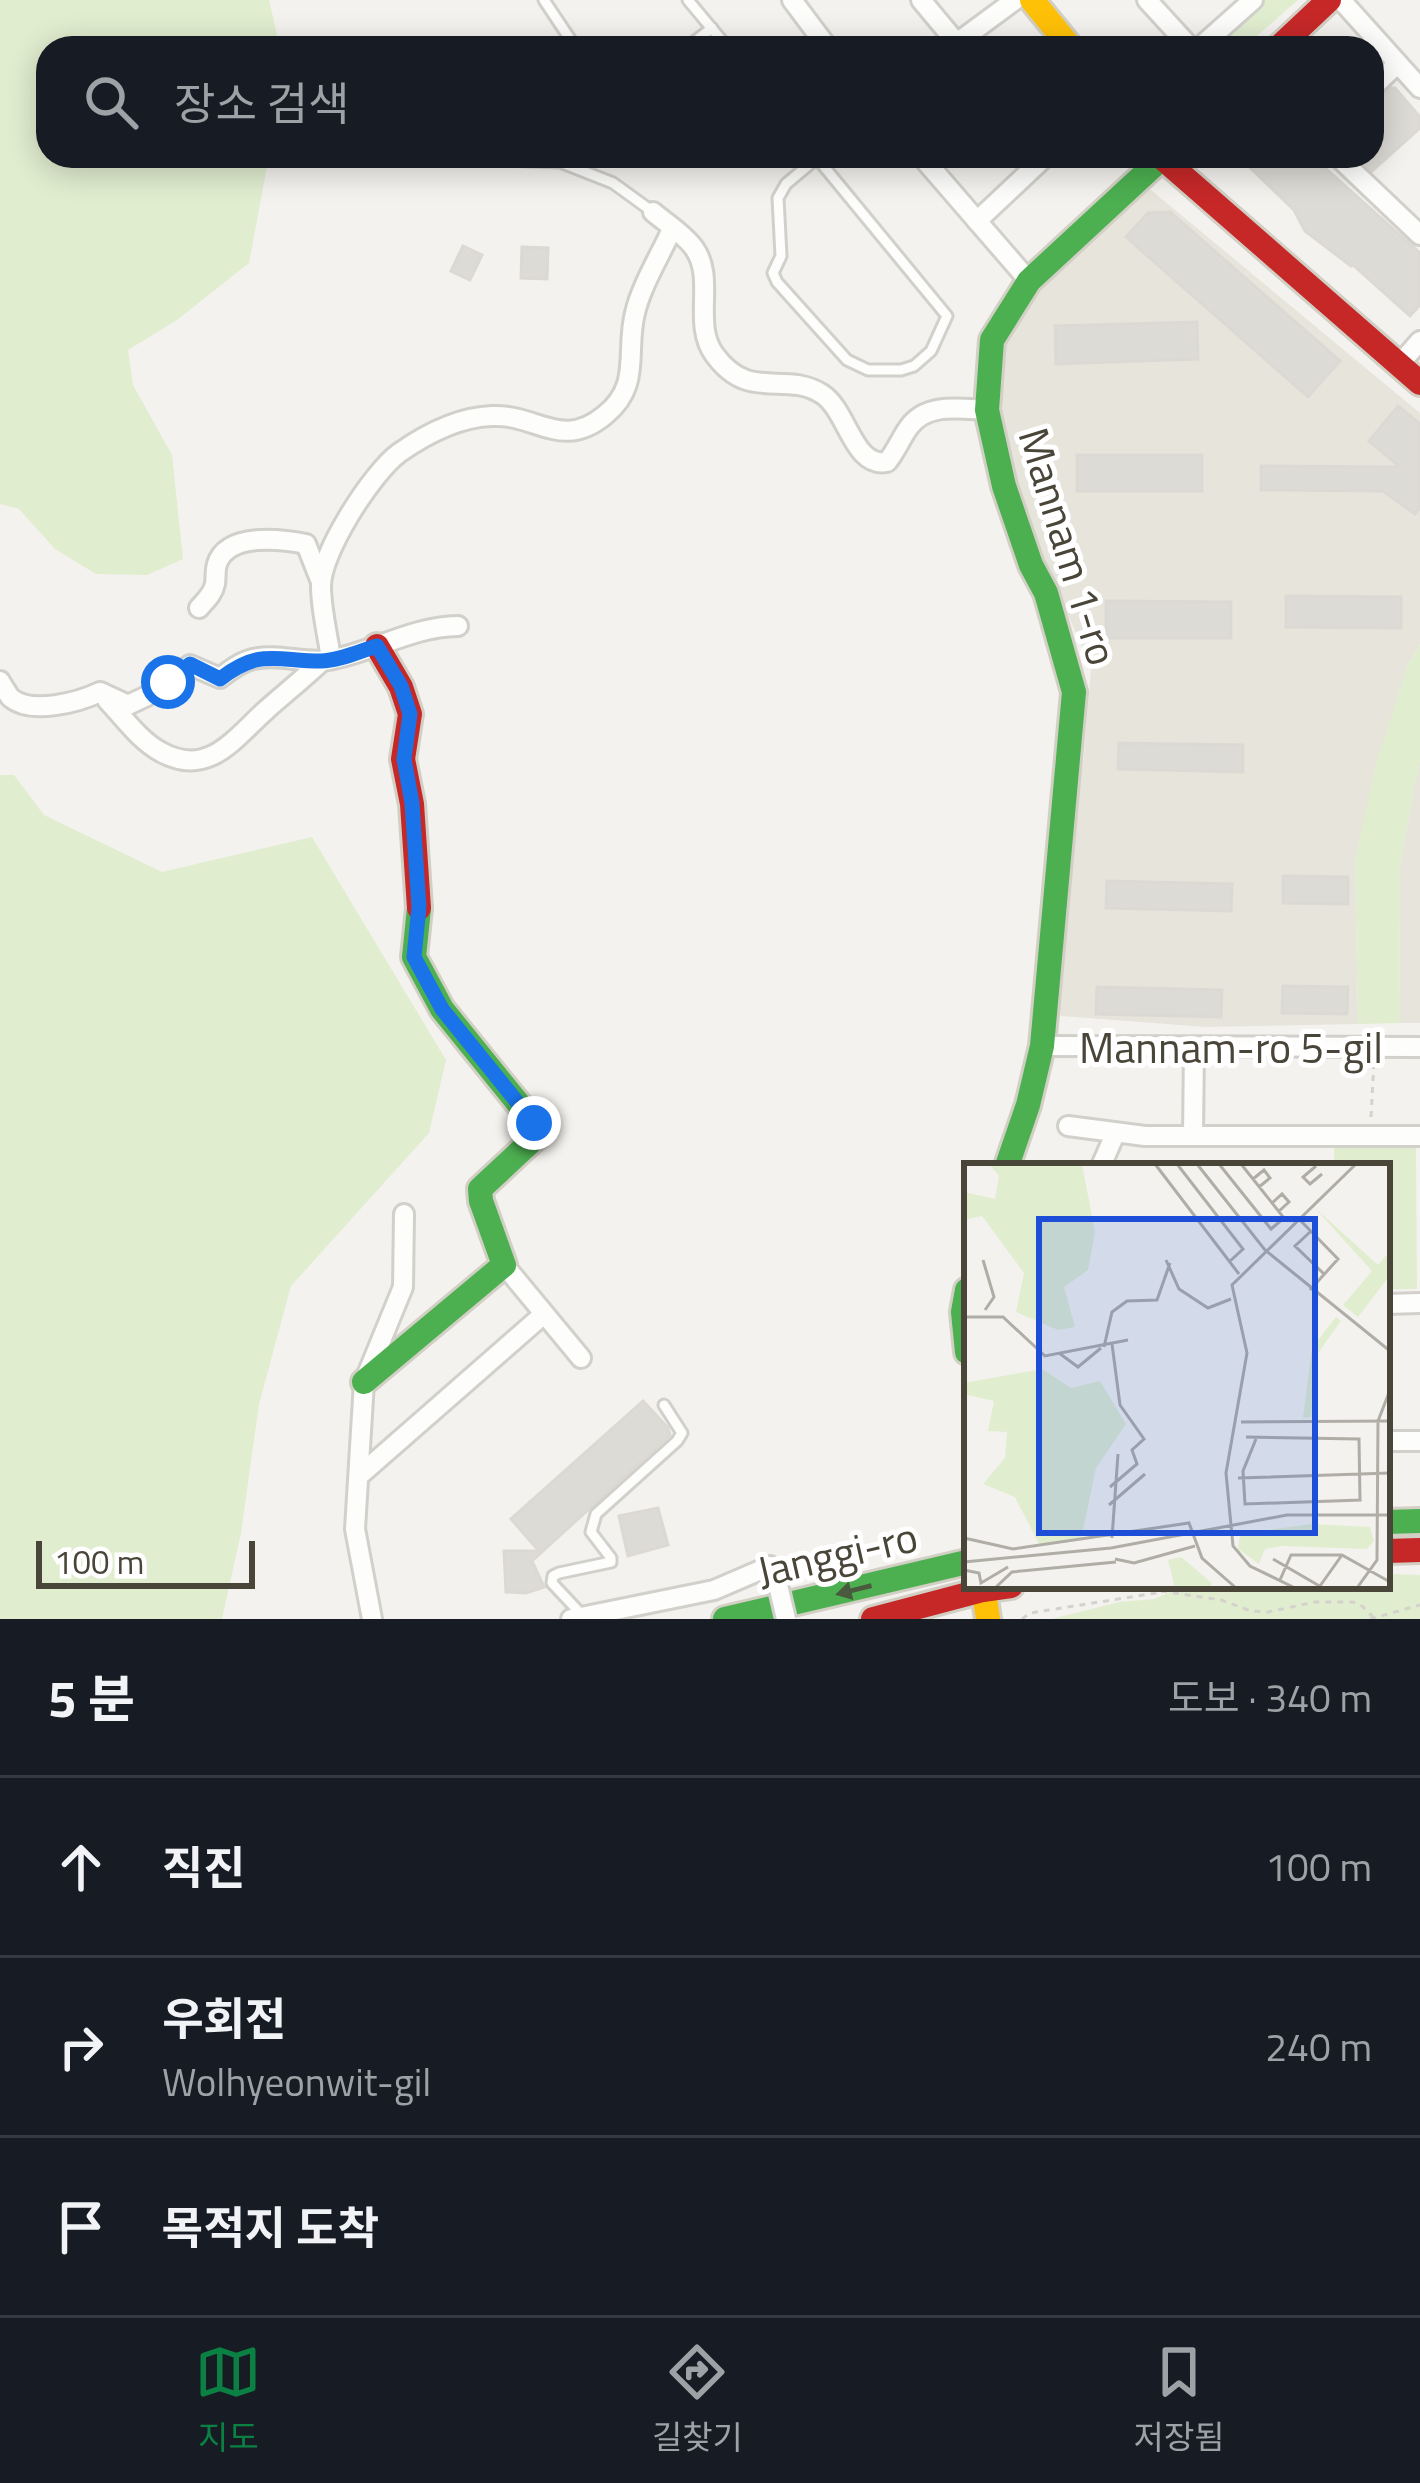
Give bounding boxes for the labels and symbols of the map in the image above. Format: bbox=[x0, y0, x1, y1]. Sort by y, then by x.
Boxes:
street label: Mannam 1-ro bbox=[1003, 419, 1135, 673]
route start bbox=[141, 655, 195, 709]
street label: Mannam-ro 5-gil bbox=[1079, 1015, 1383, 1079]
route end bbox=[507, 1096, 561, 1150]
inset map bbox=[964, 1163, 1390, 1589]
street label: Janggi-ro bbox=[750, 1504, 924, 1602]
scale bar bbox=[36, 1535, 255, 1588]
one-way arrow bbox=[835, 1581, 872, 1600]

